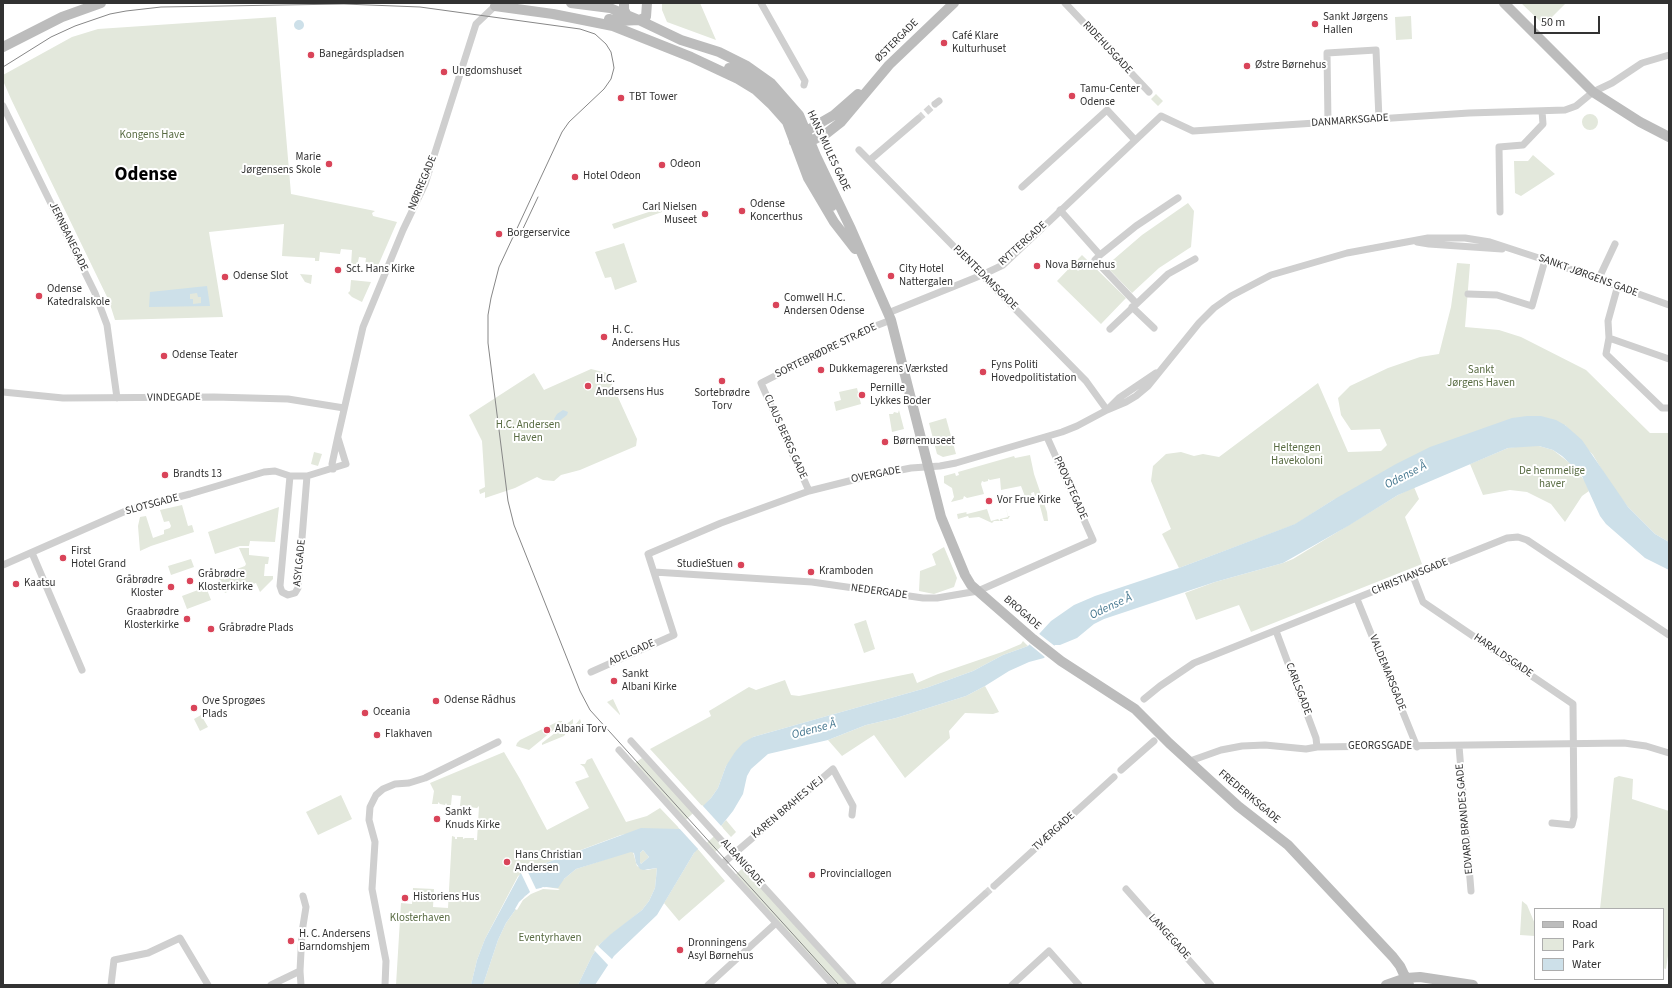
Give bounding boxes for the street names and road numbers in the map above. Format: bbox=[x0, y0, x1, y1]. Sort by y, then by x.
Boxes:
street label: ØSTERGADE bbox=[872, 16, 922, 66]
street label: RIDEHUSGADE bbox=[1079, 19, 1135, 77]
street label: HANS MULES GADE bbox=[803, 108, 853, 194]
street label: DANMARKSGADE bbox=[1311, 112, 1389, 130]
street label: NØRREGADE bbox=[406, 154, 440, 212]
street label: JERNBANEGADE bbox=[46, 200, 90, 274]
street label: RYTTERGADE bbox=[996, 219, 1050, 269]
street label: PJENTEDAMSGADE bbox=[950, 243, 1020, 313]
street label: SANKT JØRGENS GADE bbox=[1536, 252, 1640, 300]
street label: SORTEBRØDRE STRÆDE bbox=[773, 321, 879, 381]
street label: VINDEGADE bbox=[147, 391, 201, 405]
street label: CLAUS BERGS GADE bbox=[760, 393, 810, 481]
street label: PROVSTEGADE bbox=[1050, 454, 1090, 522]
street label: OVERGADE bbox=[850, 464, 902, 486]
street label: SLOTSGADE bbox=[124, 492, 180, 518]
street label: ASYLGADE bbox=[291, 539, 309, 587]
street label: CHRISTIANSGADE bbox=[1370, 556, 1450, 598]
street label: NEDERGADE bbox=[850, 581, 908, 603]
street label: BROGADE bbox=[1001, 593, 1043, 633]
street label: HARALDSGADE bbox=[1471, 631, 1535, 681]
street label: VALDEMARSGADE bbox=[1366, 633, 1408, 713]
street label: ADELGADE bbox=[607, 637, 657, 669]
street label: CARLSGADE bbox=[1282, 661, 1314, 717]
street label: GEORGSGADE bbox=[1348, 740, 1412, 754]
street label: EDVARD BRANDES GADE bbox=[1454, 763, 1476, 875]
street label: FREDERIKSGADE bbox=[1215, 767, 1283, 827]
street label: KAREN BRAHES VEJ bbox=[749, 774, 827, 842]
street label: TVÆRGADE bbox=[1030, 810, 1078, 854]
street label: ALBANIGADE bbox=[717, 837, 767, 889]
street label: LANGEGADE bbox=[1145, 912, 1193, 962]

